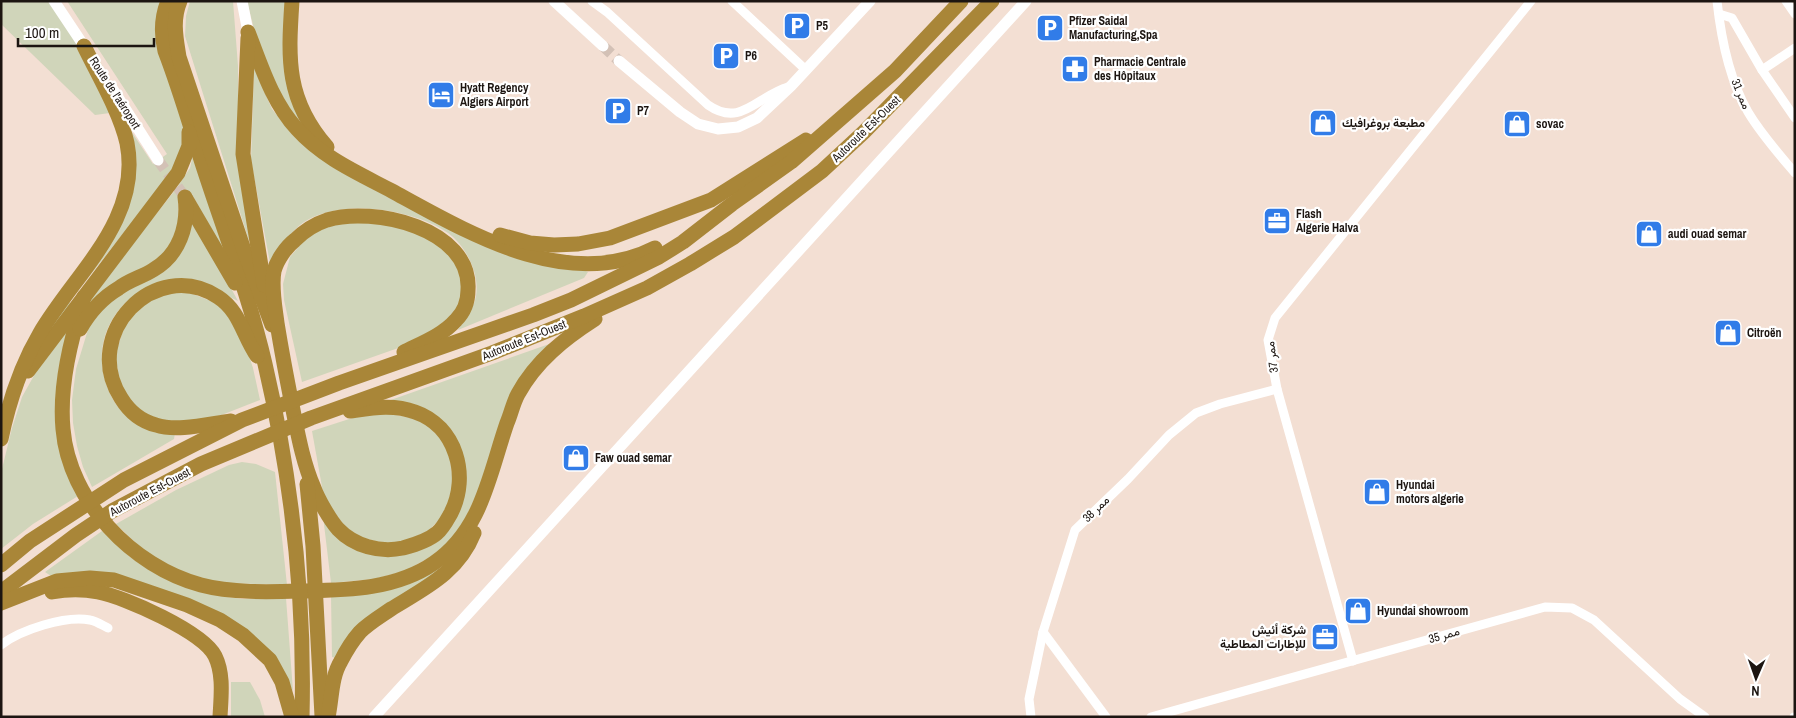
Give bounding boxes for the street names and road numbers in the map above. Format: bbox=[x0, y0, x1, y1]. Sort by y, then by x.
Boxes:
street label: Route de l'aéroport bbox=[86, 54, 145, 133]
street label: ممر 31 bbox=[1727, 76, 1755, 112]
street label: Autoroute Est-Ouest bbox=[828, 92, 904, 166]
street label: Autoroute Est-Ouest bbox=[479, 316, 569, 364]
street label: ممر 37 bbox=[1262, 340, 1282, 374]
street label: Autoroute Est-Ouest bbox=[106, 464, 193, 520]
street label: ممر 38 bbox=[1079, 492, 1113, 526]
street label: ممر 35 bbox=[1427, 623, 1461, 647]

